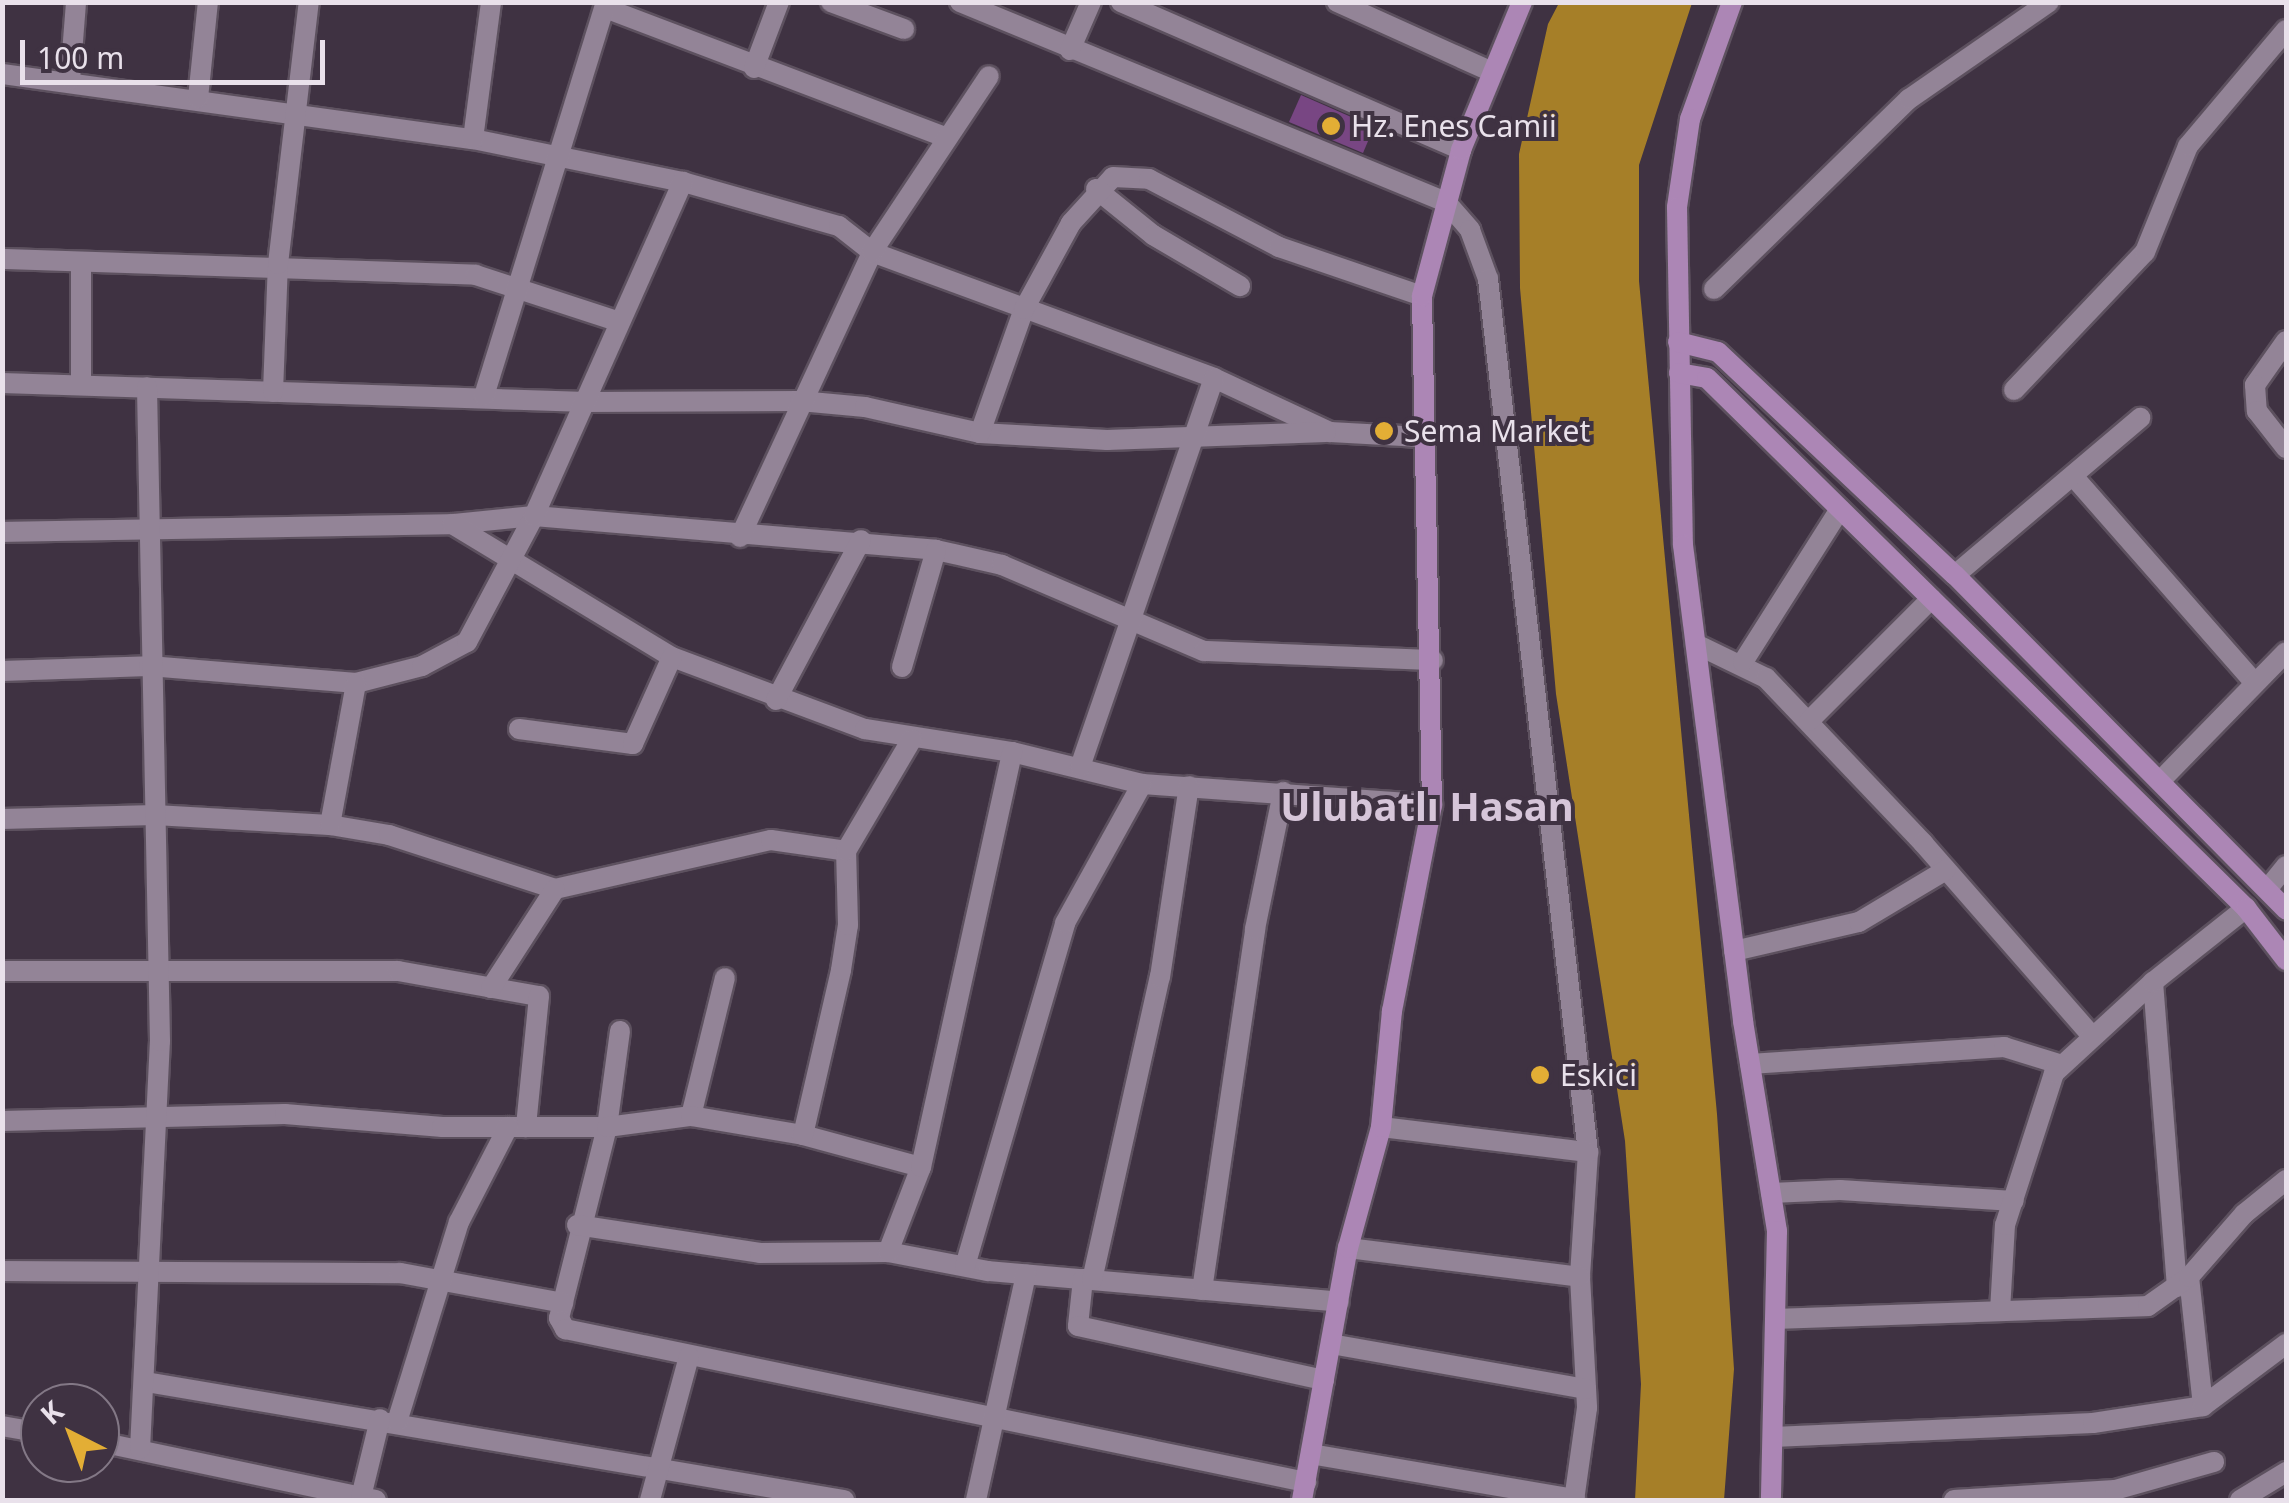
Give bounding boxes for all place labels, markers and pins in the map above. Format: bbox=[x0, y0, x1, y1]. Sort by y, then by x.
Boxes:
place label: Hz. Enes Camii bbox=[1351, 108, 1557, 144]
marker: Hz. Enes Camii bbox=[1320, 115, 1342, 137]
place label: Sema Market bbox=[1404, 413, 1590, 449]
marker: Sema Market bbox=[1373, 420, 1395, 442]
place label: Eskici bbox=[1560, 1057, 1637, 1093]
marker: Eskici bbox=[1529, 1064, 1551, 1086]

